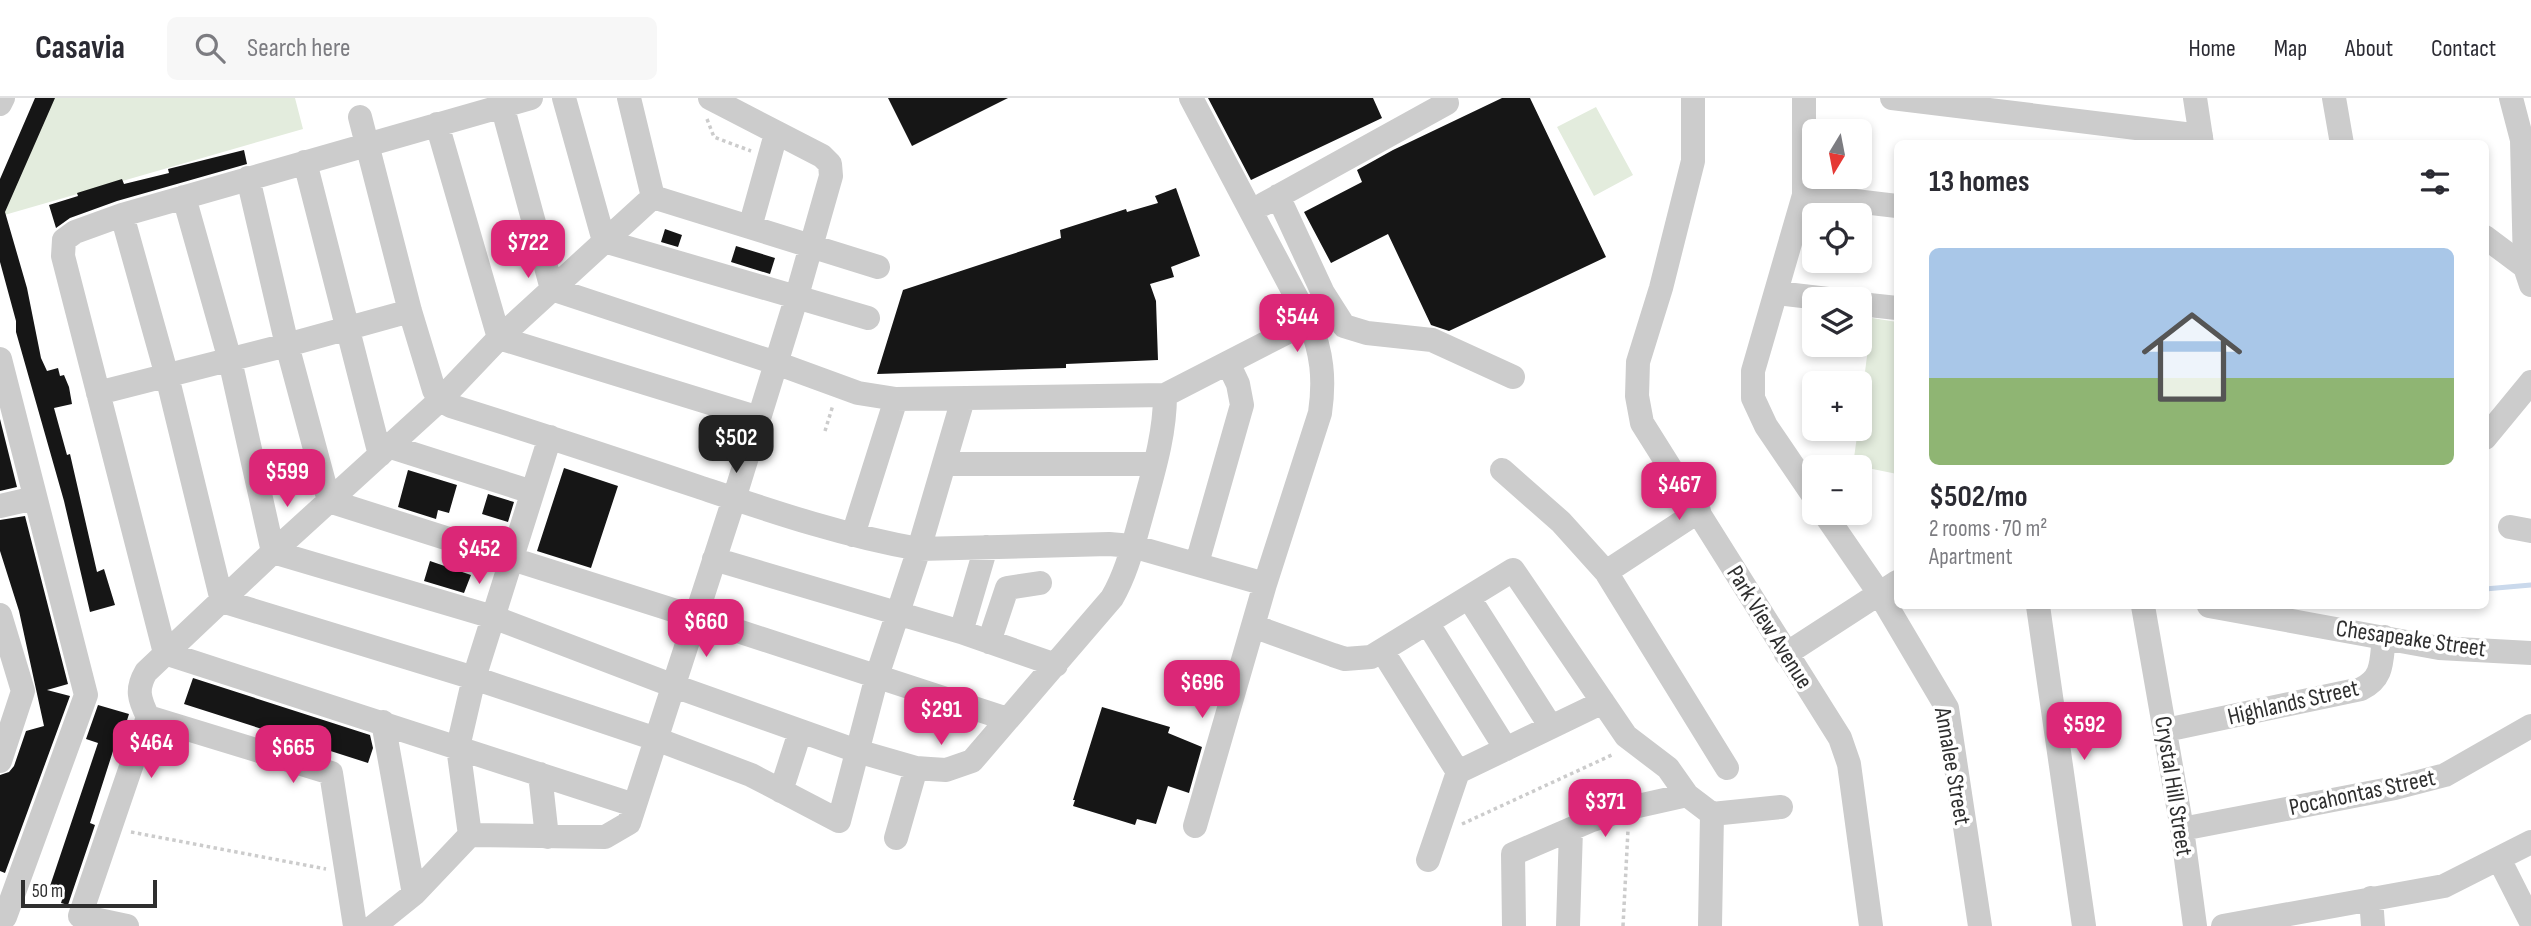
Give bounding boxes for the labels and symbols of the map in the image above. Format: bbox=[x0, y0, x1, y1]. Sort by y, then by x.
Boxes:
north arrow bbox=[1802, 119, 1872, 189]
pin: $722 bbox=[487, 220, 569, 280]
pin: $544 bbox=[1256, 294, 1338, 354]
pin: $502 bbox=[695, 416, 777, 475]
pin: $599 bbox=[246, 450, 328, 509]
pin: $467 bbox=[1638, 462, 1720, 522]
pin: $452 bbox=[438, 526, 520, 586]
street label: Park View Avenue bbox=[1720, 560, 1819, 694]
pin: $660 bbox=[665, 600, 747, 659]
street label: Chesapeake Street bbox=[2334, 614, 2488, 663]
pin: $696 bbox=[1161, 660, 1243, 720]
street label: Highlands Street bbox=[2225, 673, 2361, 732]
pin: $291 bbox=[900, 688, 982, 747]
pin: $592 bbox=[2043, 702, 2125, 762]
street label: Annalee Street bbox=[1928, 704, 1977, 827]
street label: Crystal Hill Street bbox=[2148, 714, 2199, 858]
pin: $464 bbox=[110, 720, 192, 780]
pin: $665 bbox=[252, 726, 334, 785]
street label: Pocahontas Street bbox=[2286, 763, 2438, 822]
pin: $371 bbox=[1564, 780, 1646, 839]
scale bar bbox=[21, 877, 158, 909]

